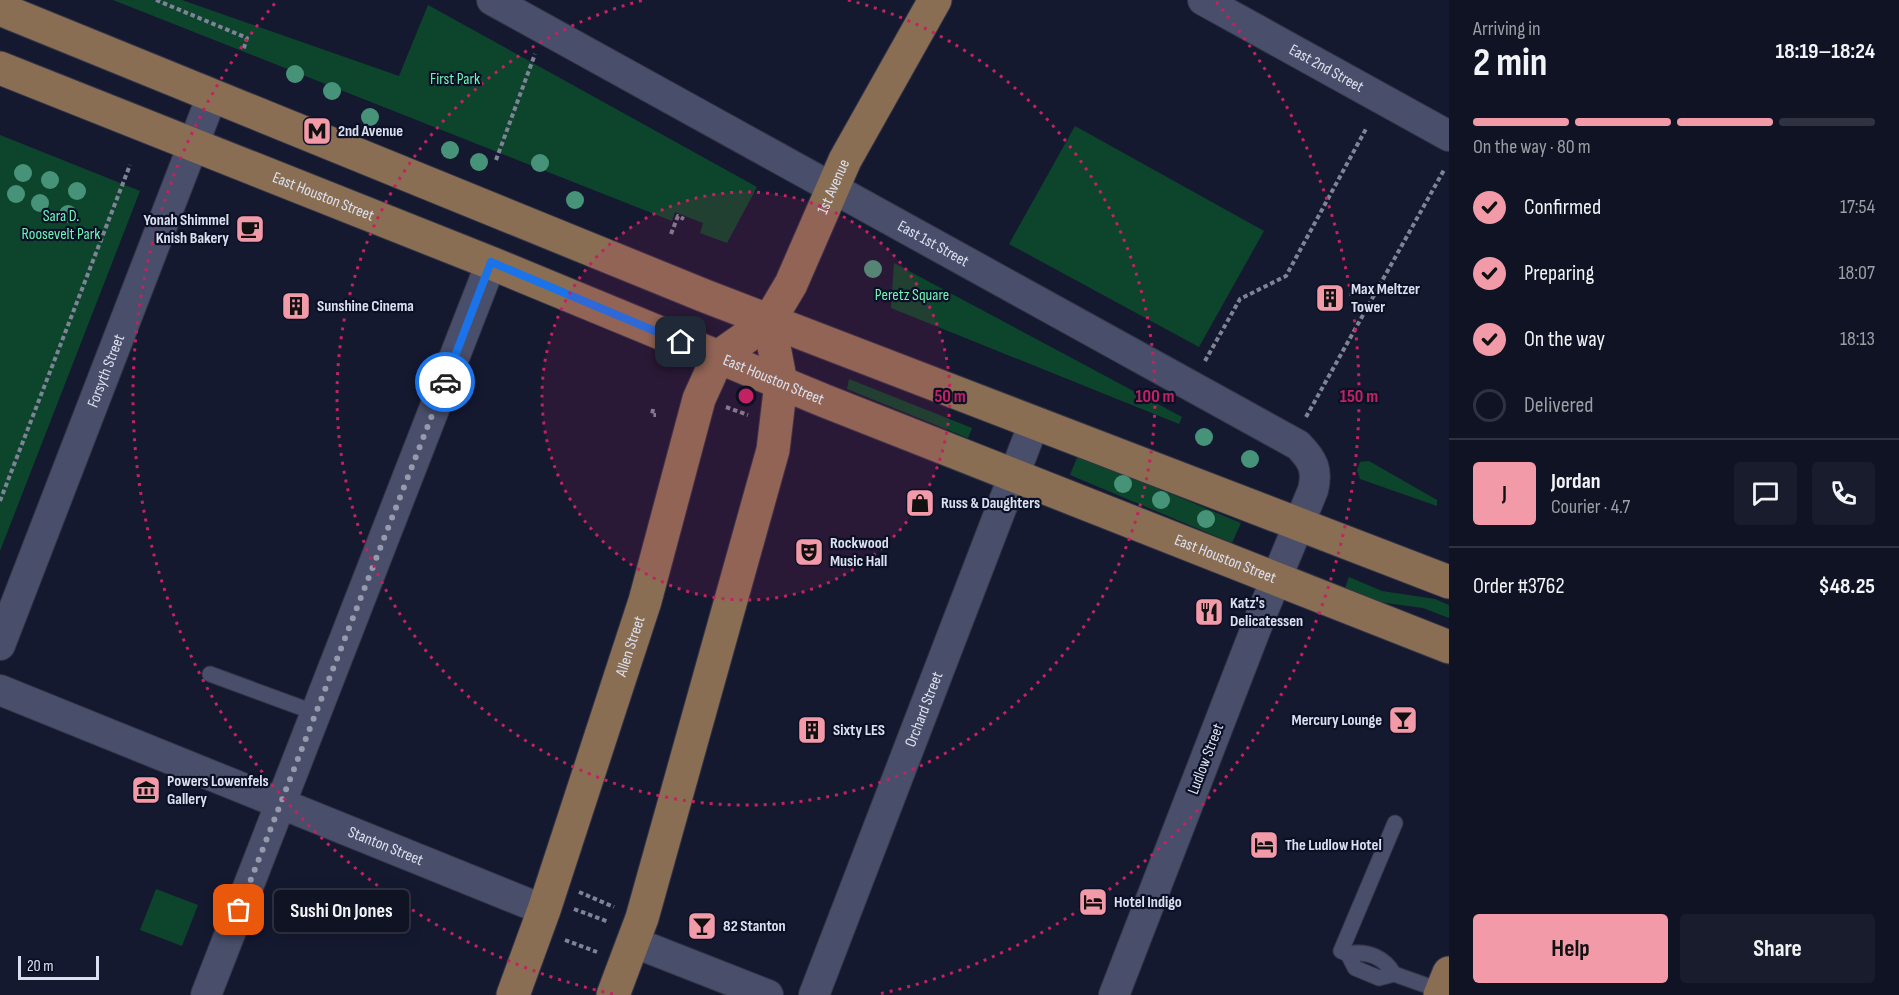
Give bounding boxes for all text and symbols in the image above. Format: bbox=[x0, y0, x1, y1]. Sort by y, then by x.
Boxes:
text: Arriving in bbox=[1473, 17, 1541, 41]
text: 18:19–18:24 bbox=[1776, 38, 1875, 65]
street label: East 2nd Street bbox=[1286, 40, 1367, 96]
text: 2 min bbox=[1473, 40, 1547, 87]
park label: First Park bbox=[430, 70, 480, 89]
metro station icon: 2nd Avenue bbox=[301, 115, 333, 147]
place label: 2nd Avenue bbox=[338, 122, 403, 141]
text: On the way · 80 m bbox=[1473, 135, 1591, 159]
street label: 1st Avenue bbox=[813, 156, 854, 217]
street label: East Houston Street bbox=[270, 168, 377, 225]
icon: check bbox=[1473, 191, 1506, 224]
text: Confirmed bbox=[1524, 194, 1601, 221]
text: 17:54 bbox=[1840, 195, 1875, 219]
park label: Sara D. Roosevelt Park bbox=[22, 207, 100, 244]
place label: Yonah Shimmel Knish Bakery bbox=[143, 211, 229, 248]
cafe icon: Yonah Shimmel Knish Bakery bbox=[234, 213, 266, 245]
street label: East 1st Street bbox=[894, 216, 972, 271]
icon: check bbox=[1473, 257, 1506, 290]
text: Preparing bbox=[1524, 260, 1594, 287]
text: 18:07 bbox=[1839, 261, 1875, 285]
place label: Max Meltzer Tower bbox=[1351, 280, 1420, 317]
building icon: Max Meltzer Tower bbox=[1314, 282, 1346, 314]
park label: Peretz Square bbox=[875, 286, 949, 305]
building icon: Sunshine Cinema bbox=[280, 290, 312, 322]
place label: Sunshine Cinema bbox=[317, 297, 414, 316]
pin bbox=[655, 316, 706, 367]
icon: check bbox=[1473, 323, 1506, 356]
icon: home bbox=[664, 325, 697, 358]
text: On the way bbox=[1524, 326, 1605, 353]
text: 18:13 bbox=[1840, 327, 1875, 351]
street label: Forsyth Street bbox=[83, 331, 129, 410]
street label: East Houston Street bbox=[720, 350, 827, 409]
courier bbox=[415, 352, 475, 412]
icon: car bbox=[429, 366, 462, 399]
centre of rings bbox=[736, 386, 756, 406]
text: 50 m bbox=[934, 386, 966, 407]
text: 100 m bbox=[1136, 386, 1175, 407]
text: 150 m bbox=[1340, 386, 1378, 407]
text: Delivered bbox=[1524, 392, 1593, 419]
button: chat bbox=[1734, 462, 1797, 525]
button: phone bbox=[1812, 462, 1875, 525]
text: Jordan bbox=[1551, 468, 1600, 495]
text: J bbox=[1502, 480, 1507, 507]
shop icon: Russ & Daughters bbox=[904, 487, 936, 519]
place label: Russ & Daughters bbox=[941, 494, 1040, 513]
text: Courier · 4.7 bbox=[1551, 495, 1630, 519]
street label: East Houston Street bbox=[1172, 530, 1279, 587]
place label: Rockwood Music Hall bbox=[830, 534, 889, 571]
theatre icon: Rockwood Music Hall bbox=[793, 536, 825, 568]
text: Order #3762 bbox=[1473, 573, 1565, 600]
text: $48.25 bbox=[1818, 573, 1875, 600]
place label: Katz's Delicatessen bbox=[1230, 594, 1303, 631]
restaurant icon: Katz's Delicatessen bbox=[1193, 596, 1225, 628]
street label: Allen Street bbox=[611, 613, 649, 680]
street label: Orchard Street bbox=[901, 669, 947, 750]
bar icon: Mercury Lounge bbox=[1387, 704, 1419, 736]
place label: Mercury Lounge bbox=[1292, 711, 1382, 730]
building icon: Sixty LES bbox=[796, 714, 828, 746]
place label: Sixty LES bbox=[833, 721, 885, 740]
street label: Ludlow Street bbox=[1184, 721, 1228, 797]
place label: Powers Lowenfels Gallery bbox=[167, 772, 269, 809]
museum icon: Powers Lowenfels Gallery bbox=[130, 774, 162, 806]
street label: Stanton Street bbox=[345, 822, 426, 870]
hotel icon: The Ludlow Hotel bbox=[1248, 829, 1280, 861]
place label: The Ludlow Hotel bbox=[1285, 836, 1382, 855]
pin bbox=[213, 884, 264, 935]
hotel icon: Hotel Indigo bbox=[1077, 886, 1109, 918]
callout: Sushi On Jones bbox=[275, 889, 410, 931]
icon: bag bbox=[222, 893, 255, 926]
place label: Hotel Indigo bbox=[1114, 893, 1182, 912]
text: Sushi On Jones bbox=[290, 899, 393, 923]
bar icon: 82 Stanton bbox=[686, 910, 718, 942]
button: Help bbox=[1473, 914, 1668, 983]
button: Share bbox=[1680, 914, 1875, 983]
place label: 82 Stanton bbox=[723, 917, 786, 936]
scale bar bbox=[18, 953, 99, 980]
text: 20 m bbox=[27, 957, 54, 976]

